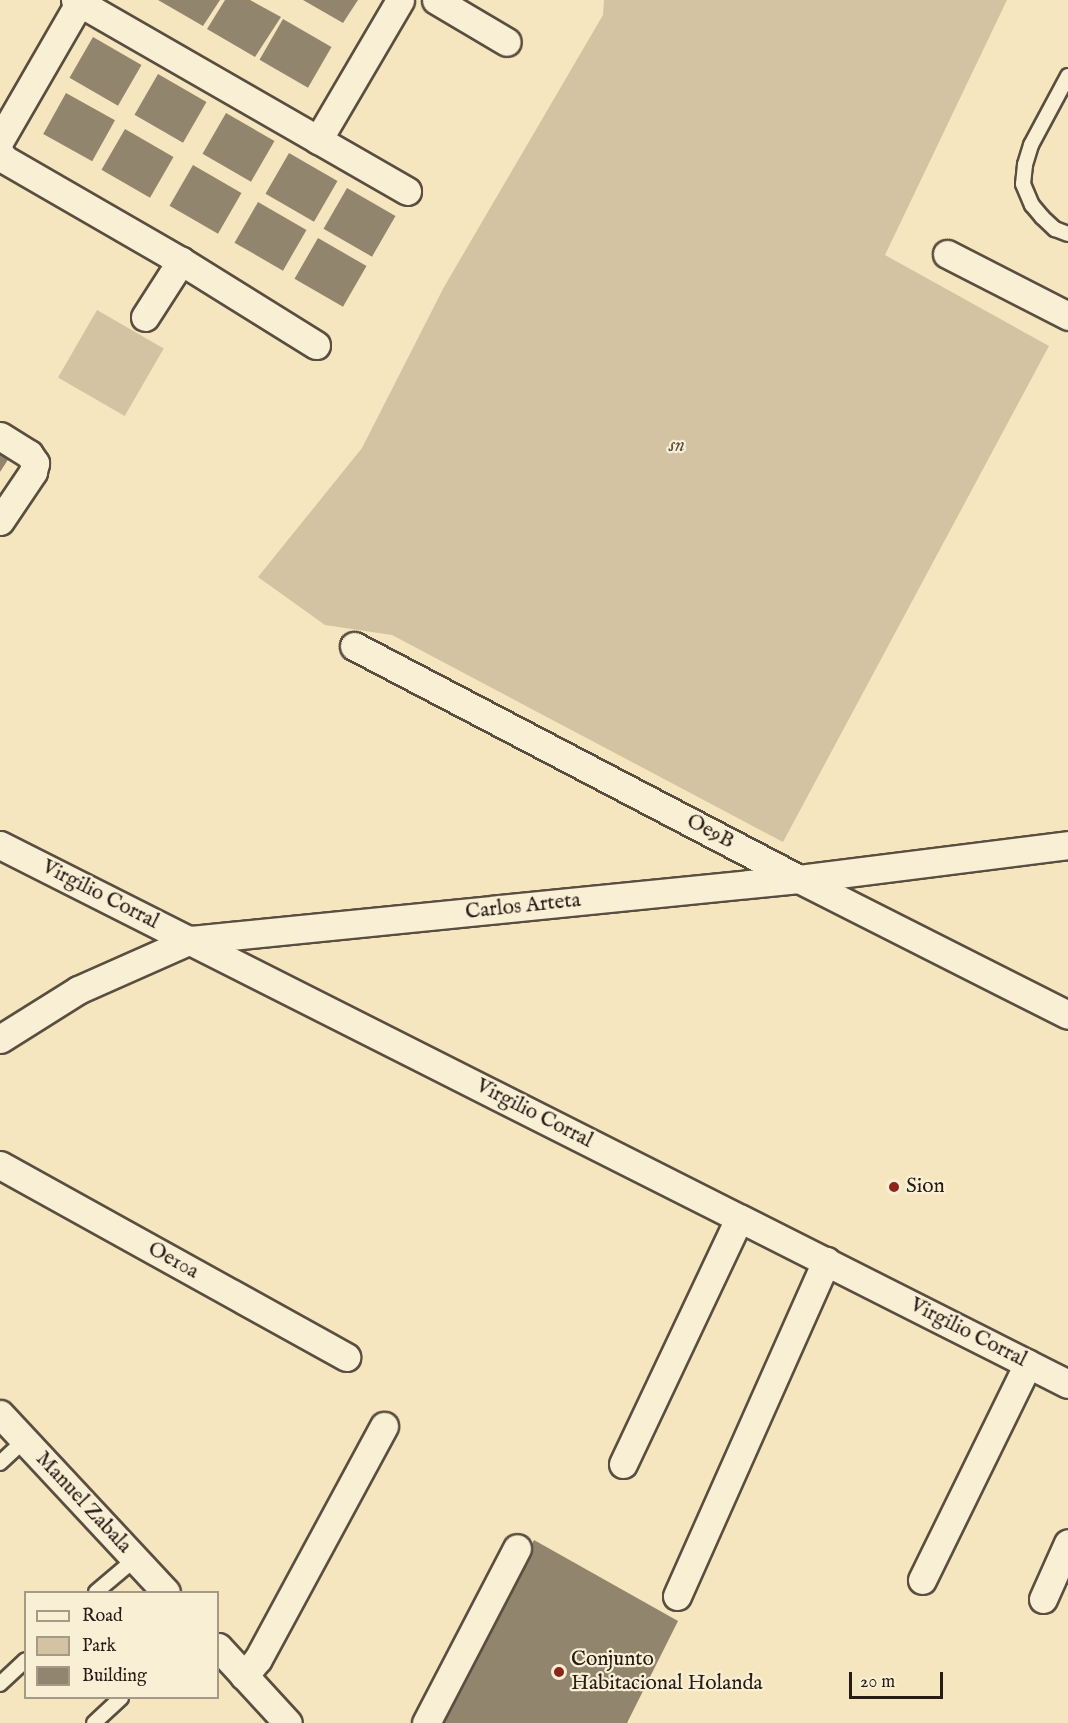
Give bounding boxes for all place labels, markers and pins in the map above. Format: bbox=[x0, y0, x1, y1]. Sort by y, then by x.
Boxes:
place label: Sion bbox=[906, 1174, 945, 1200]
marker: Sion bbox=[887, 1180, 901, 1194]
place label: Conjunto Habitacional Holanda bbox=[571, 1647, 763, 1697]
marker: Conjunto Habitacional Holanda bbox=[552, 1665, 566, 1679]

